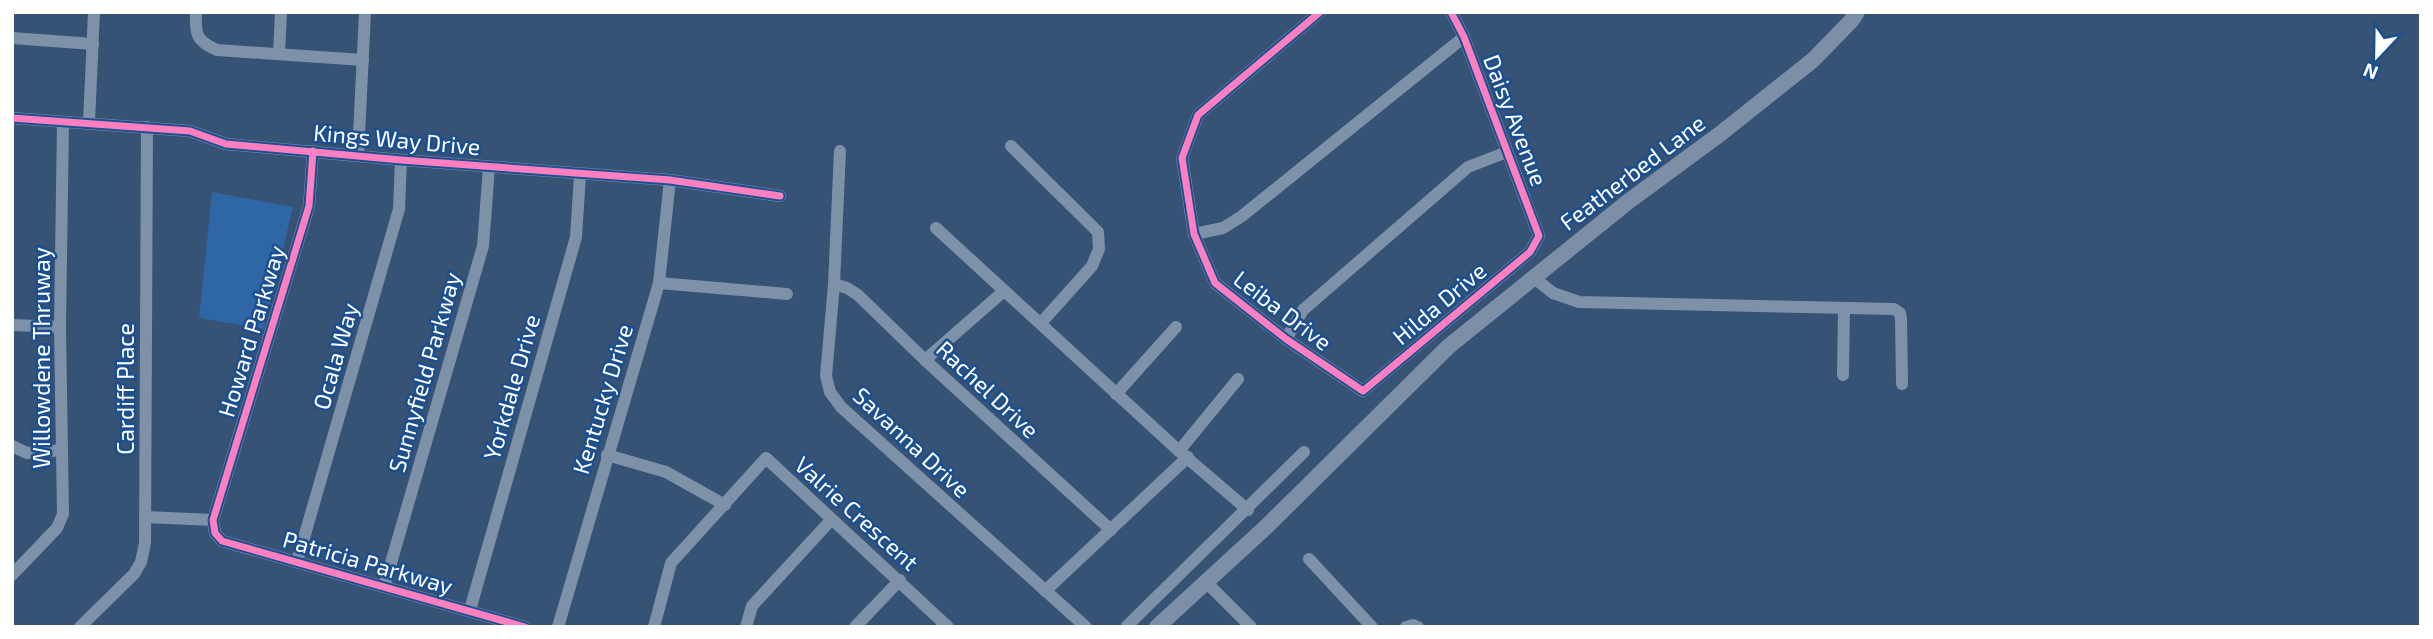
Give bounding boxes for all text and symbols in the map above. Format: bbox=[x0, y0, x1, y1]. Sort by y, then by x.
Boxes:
north arrow bbox=[2342, 21, 2412, 91]
street label: Daisy Avenue bbox=[1478, 50, 1554, 190]
text: N bbox=[2360, 59, 2381, 85]
street label: Featherbed Lane bbox=[1554, 108, 1710, 236]
street label: Kings Way Drive bbox=[312, 118, 482, 160]
street label: Howard Parkway bbox=[212, 242, 290, 420]
street label: Willowdene Thruway bbox=[27, 247, 55, 469]
street label: Hilda Drive bbox=[1387, 256, 1491, 350]
street label: Leiba Drive bbox=[1229, 264, 1337, 356]
street label: Sunnyfield Parkway bbox=[382, 269, 466, 475]
street label: Ocala Way bbox=[306, 299, 364, 413]
street label: Yorkdale Drive bbox=[477, 311, 545, 463]
street label: Kentucky Drive bbox=[566, 321, 638, 477]
street label: Cardiff Place bbox=[111, 323, 139, 455]
street label: Rachel Drive bbox=[931, 335, 1045, 443]
street label: Savanna Drive bbox=[848, 381, 976, 503]
street label: Valrie Crescent bbox=[789, 450, 925, 576]
street label: Patricia Parkway bbox=[280, 524, 456, 600]

